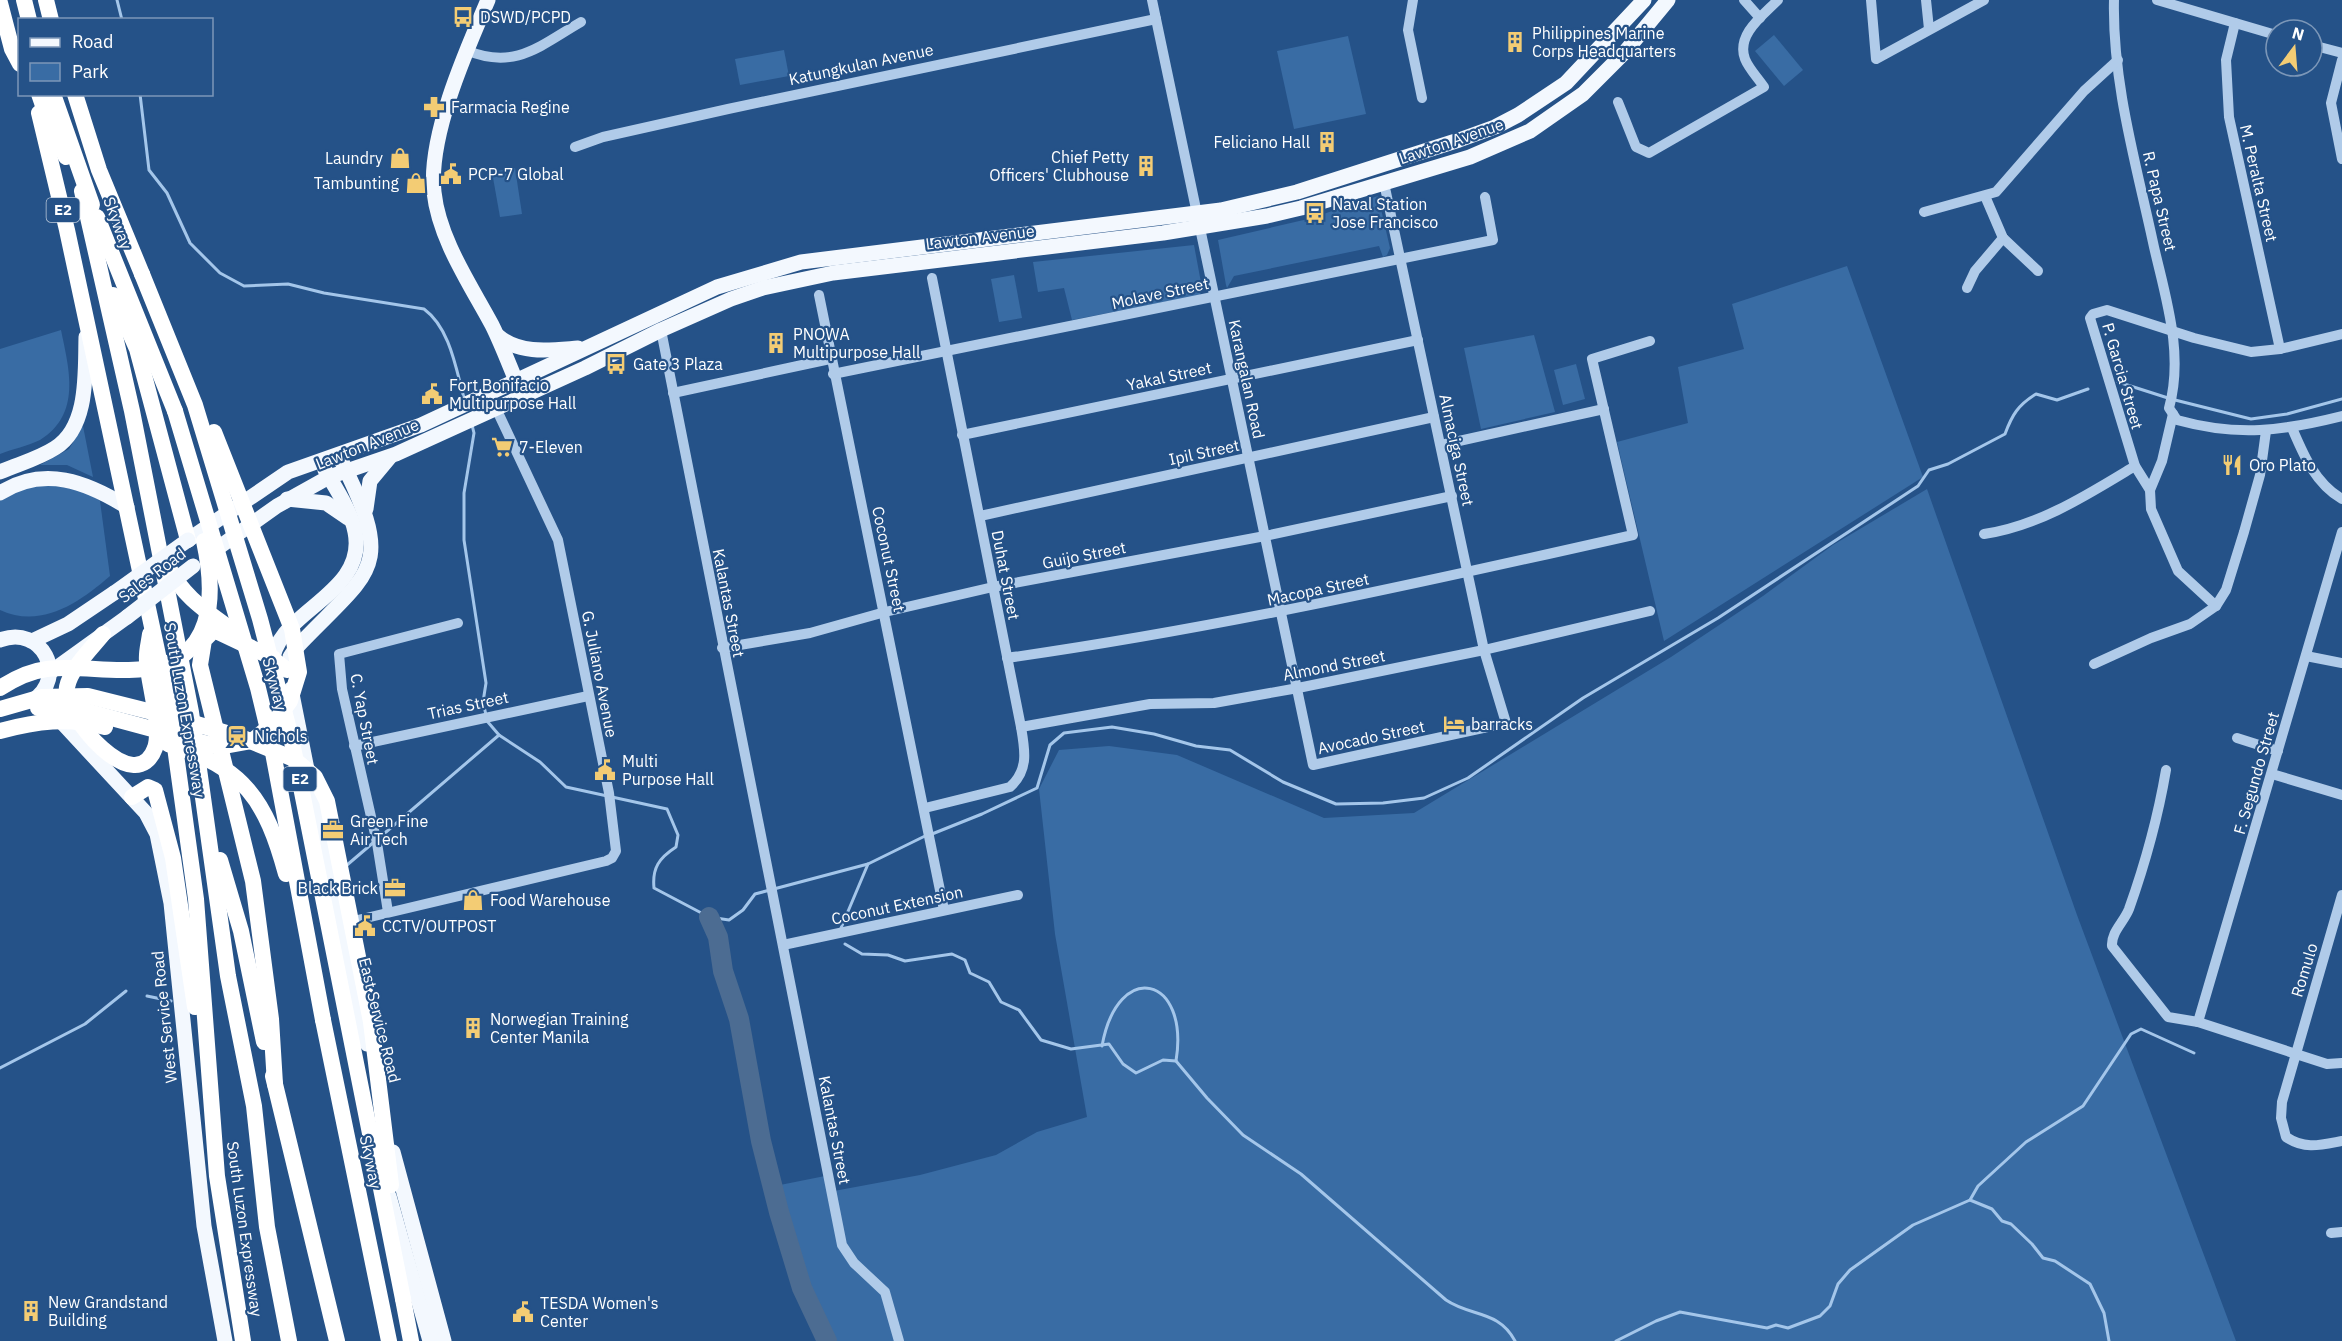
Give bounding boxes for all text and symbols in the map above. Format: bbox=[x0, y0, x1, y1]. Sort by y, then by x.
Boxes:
bus stop icon: DSWD/PCPD bbox=[451, 5, 475, 29]
place label: DSWD/PCPD bbox=[480, 7, 571, 27]
legend bbox=[18, 18, 213, 96]
north arrow bbox=[2264, 18, 2324, 78]
text: N bbox=[2290, 22, 2306, 45]
place label: Philippines Marine Corps Headquarters bbox=[1532, 23, 1676, 61]
text: Road bbox=[72, 30, 113, 53]
building icon: Philippines Marine Corps Headquarters bbox=[1503, 30, 1527, 54]
street label: Katungkulan Avenue bbox=[787, 39, 935, 89]
text: Park bbox=[72, 60, 109, 83]
pharmacy icon: Farmacia Regine bbox=[422, 95, 446, 119]
place label: Farmacia Regine bbox=[451, 97, 570, 117]
street label: Lawton Avenue bbox=[1396, 114, 1506, 168]
street label: M. Peralta Street bbox=[2236, 122, 2282, 244]
building icon: Feliciano Hall bbox=[1315, 130, 1339, 154]
place label: Feliciano Hall bbox=[1213, 132, 1310, 152]
shop icon: Laundry bbox=[388, 146, 412, 170]
place label: Chief Petty Officers' Clubhouse bbox=[989, 147, 1129, 185]
place label: Laundry bbox=[325, 148, 383, 168]
street label: R. Papa Street bbox=[2139, 149, 2181, 253]
building icon: Chief Petty Officers' Clubhouse bbox=[1134, 154, 1158, 178]
public building icon: PCP-7 Global bbox=[439, 162, 463, 186]
place label: PCP-7 Global bbox=[468, 164, 564, 184]
shop icon: Tambunting bbox=[404, 171, 428, 195]
place label: Tambunting bbox=[314, 173, 400, 193]
street label: Skyway bbox=[99, 194, 137, 252]
place label: Naval Station Jose Francisco bbox=[1332, 194, 1438, 232]
road number: E2 bbox=[46, 198, 80, 222]
bus stop icon: Naval Station Jose Francisco bbox=[1303, 201, 1327, 225]
street label: Lawton Avenue bbox=[924, 220, 1036, 254]
street label: Molave Street bbox=[1110, 273, 1210, 313]
street label: Karangalan Road bbox=[1225, 318, 1269, 440]
street label: P. Garcia Street bbox=[2098, 320, 2148, 432]
place label: PNOWA Multipurpose Hall bbox=[793, 324, 920, 362]
building icon: PNOWA Multipurpose Hall bbox=[764, 331, 788, 355]
bus stop icon: Gate 3 Plaza bbox=[604, 352, 628, 376]
place label: Gate 3 Plaza bbox=[633, 354, 723, 374]
street label: Yakal Street bbox=[1125, 357, 1213, 395]
place label: Fort Bonifacio Multipurpose Hall bbox=[449, 375, 576, 413]
public building icon: Fort Bonifacio Multipurpose Hall bbox=[420, 382, 444, 406]
street label: Almaciga Street bbox=[1435, 392, 1479, 508]
street label: Lawton Avenue bbox=[312, 414, 422, 474]
supermarket icon: 7-Eleven bbox=[490, 435, 514, 459]
street label: Ipil Street bbox=[1167, 435, 1241, 469]
place label: 7-Eleven bbox=[519, 437, 583, 457]
restaurant icon: Oro Plato bbox=[2220, 453, 2244, 477]
place label: Oro Plato bbox=[2249, 455, 2316, 475]
street label: Coconut Street bbox=[868, 504, 910, 614]
street label: Duhat Street bbox=[988, 529, 1024, 621]
street label: Guijo Street bbox=[1040, 537, 1128, 573]
street label: Sales Road bbox=[114, 543, 190, 607]
street label: Kalantas Street bbox=[709, 547, 749, 659]
street label: Macopa Street bbox=[1265, 568, 1371, 610]
street label: G. Juliano Avenue bbox=[578, 609, 622, 739]
street label: South Luzon Expressway bbox=[160, 621, 210, 799]
street label: Almond Street bbox=[1281, 645, 1387, 685]
street label: Skyway bbox=[258, 655, 292, 713]
street label: C. Yap Street bbox=[346, 672, 384, 766]
street label: Trias Street bbox=[426, 687, 510, 723]
street label: F. Segundo Street bbox=[2229, 710, 2283, 836]
hotel icon: barracks bbox=[1442, 712, 1466, 736]
place label: barracks bbox=[1471, 714, 1533, 734]
street label: Avocado Street bbox=[1316, 716, 1426, 758]
station icon: Nichols bbox=[225, 724, 249, 748]
place label: Nichols bbox=[254, 726, 308, 746]
place label: Multi Purpose Hall bbox=[622, 751, 714, 789]
public building icon: Multi Purpose Hall bbox=[593, 758, 617, 782]
road number: E2 bbox=[284, 767, 316, 791]
place label: Green Fine Air Tech bbox=[350, 811, 428, 849]
office icon: Green Fine Air Tech bbox=[321, 818, 345, 842]
office icon: Black Brick bbox=[383, 876, 407, 900]
place label: Black Brick bbox=[298, 878, 379, 898]
street label: Coconut Extension bbox=[829, 881, 965, 929]
shop icon: Food Warehouse bbox=[461, 888, 485, 912]
place label: Food Warehouse bbox=[490, 890, 611, 910]
public building icon: CCTV/OUTPOST bbox=[353, 914, 377, 938]
place label: CCTV/OUTPOST bbox=[382, 916, 496, 936]
street label: Romulo bbox=[2286, 941, 2322, 999]
street label: West Service Road bbox=[147, 950, 181, 1084]
street label: East Service Road bbox=[355, 955, 405, 1085]
place label: Norwegian Training Center Manila bbox=[490, 1009, 629, 1047]
building icon: Norwegian Training Center Manila bbox=[461, 1016, 485, 1040]
street label: Kalantas Street bbox=[815, 1074, 855, 1186]
street label: Skyway bbox=[356, 1133, 386, 1191]
street label: South Luzon Expressway bbox=[223, 1140, 267, 1318]
place label: New Grandstand Building bbox=[48, 1292, 168, 1330]
place label: TESDA Women's Center bbox=[540, 1293, 659, 1331]
building icon: New Grandstand Building bbox=[19, 1299, 43, 1323]
public building icon: TESDA Women's Center bbox=[511, 1300, 535, 1324]

